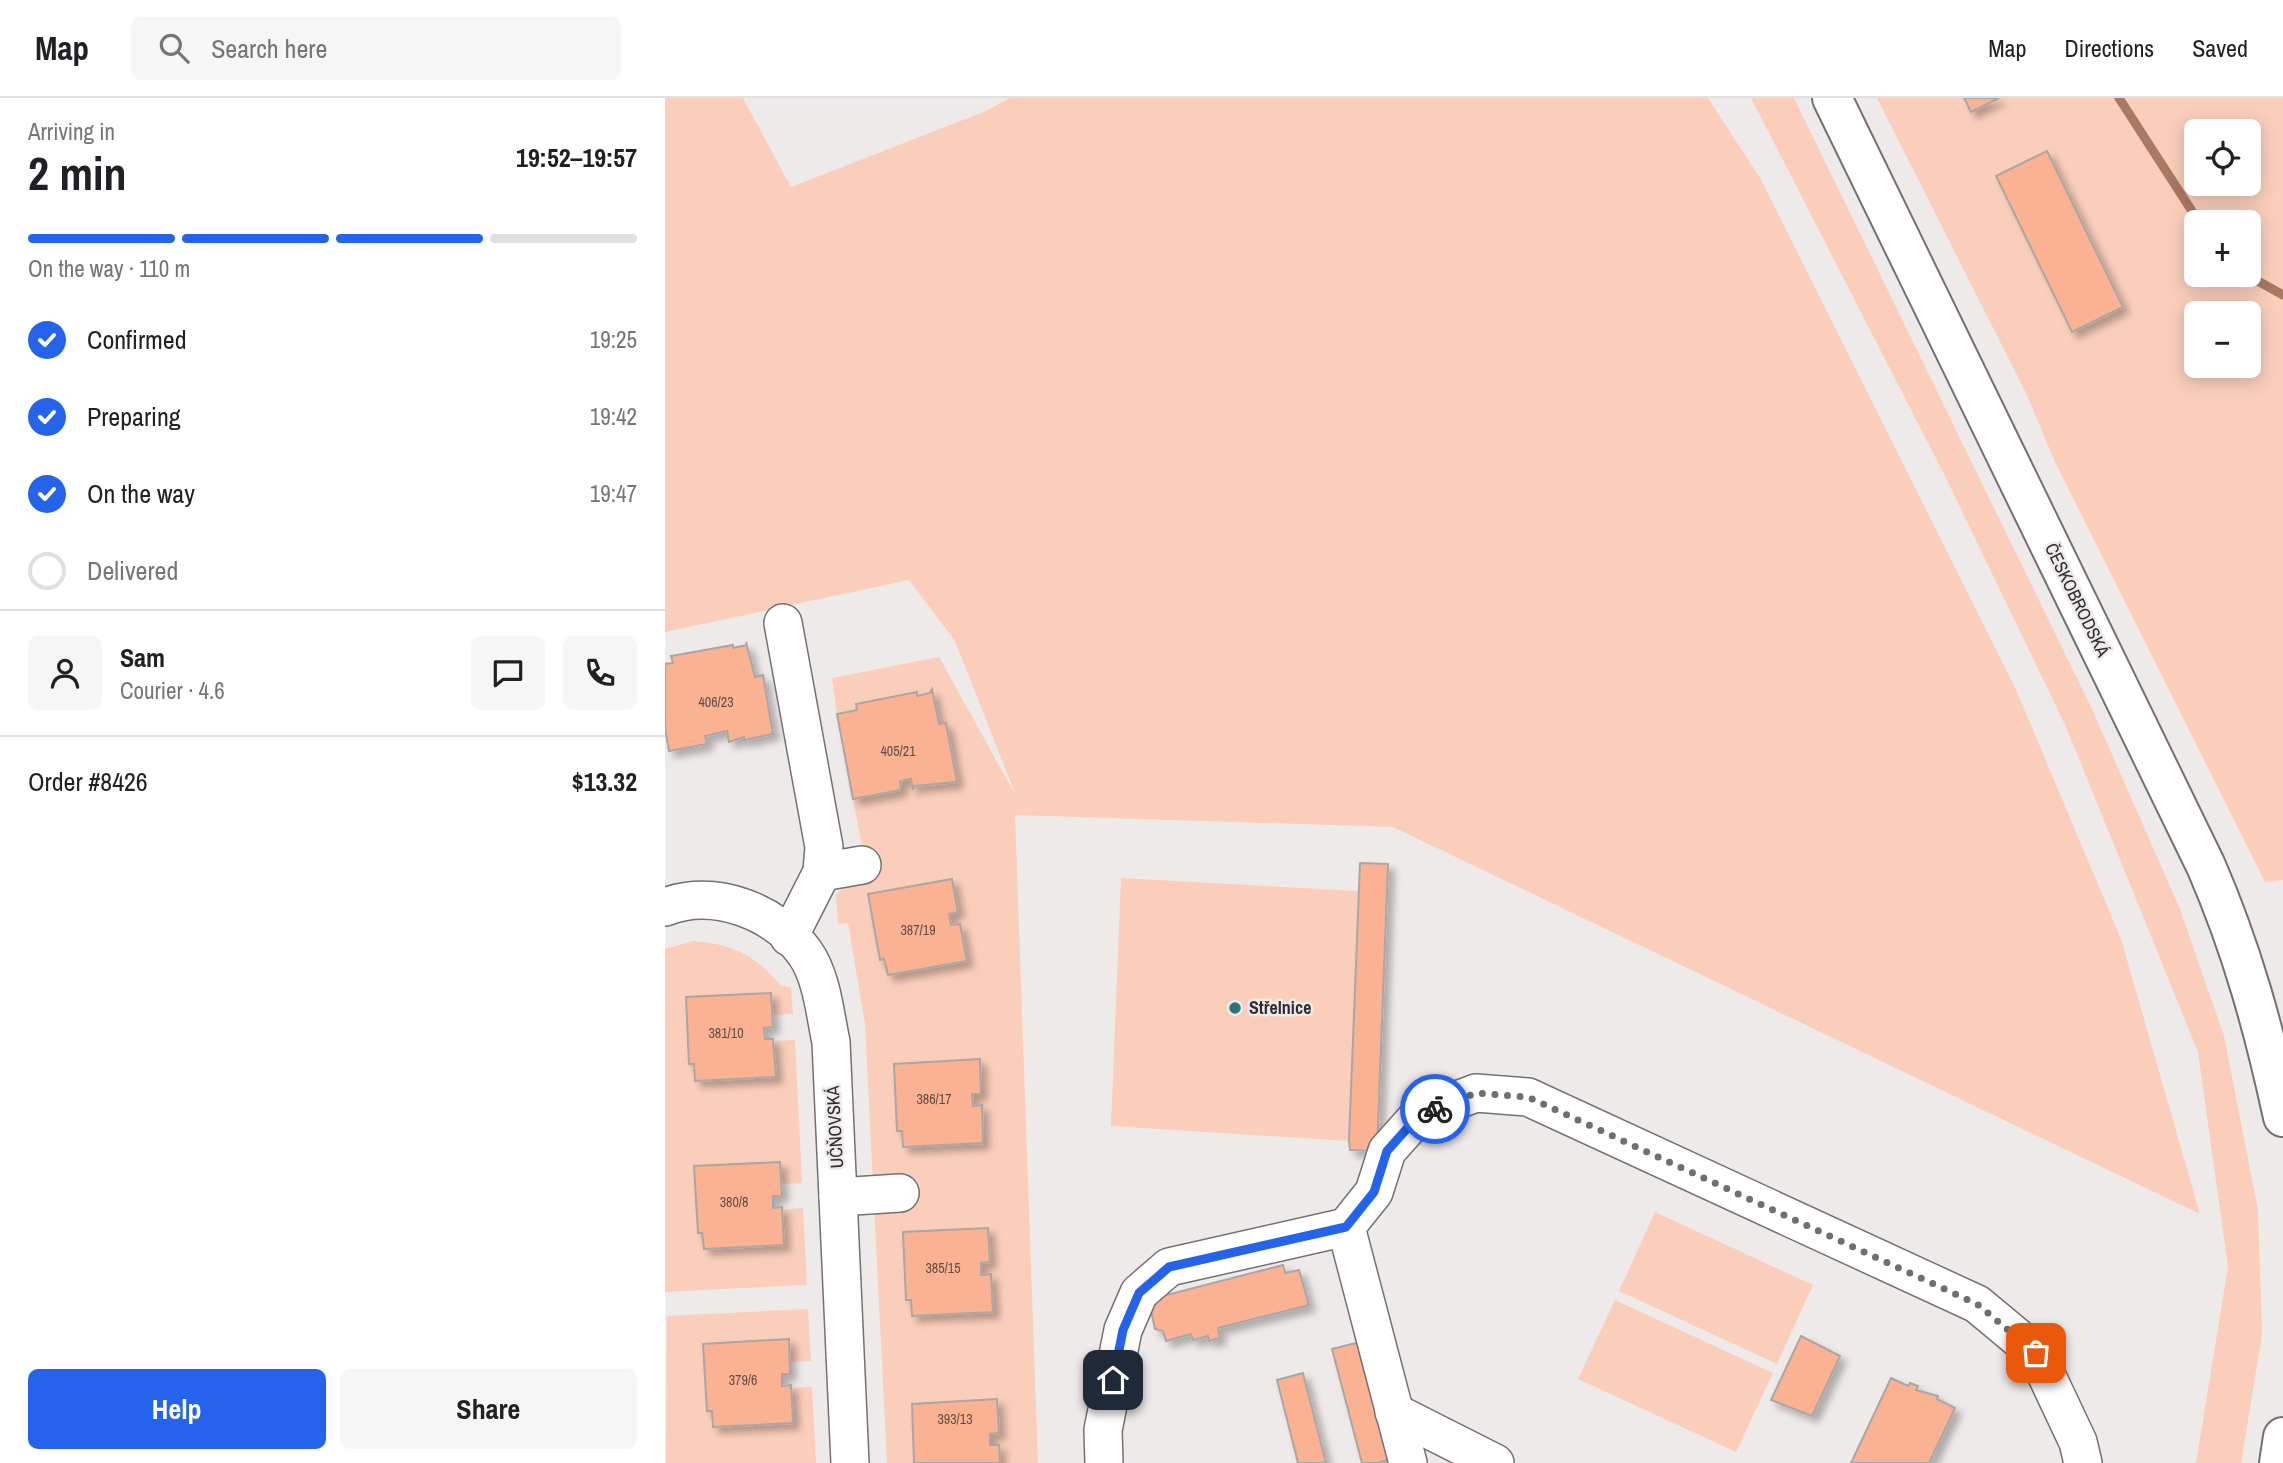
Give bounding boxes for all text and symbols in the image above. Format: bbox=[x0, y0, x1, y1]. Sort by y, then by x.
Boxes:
search box bbox=[131, 17, 621, 80]
text: Map bbox=[35, 26, 89, 70]
icon: search bbox=[155, 29, 193, 67]
text: Search here bbox=[211, 31, 327, 66]
text: Map bbox=[1988, 32, 2026, 64]
text: Directions bbox=[2064, 32, 2154, 64]
text: Saved bbox=[2192, 32, 2248, 64]
text: Arriving in bbox=[28, 116, 115, 147]
map controls bbox=[2184, 119, 2261, 378]
button: locate bbox=[2184, 119, 2261, 196]
text: 19:52–19:57 bbox=[516, 140, 637, 175]
text: 2 min bbox=[28, 142, 127, 204]
button: + bbox=[2184, 210, 2261, 287]
text: On the way · 110 m bbox=[28, 253, 190, 284]
button: − bbox=[2184, 301, 2261, 378]
icon: check bbox=[28, 321, 66, 359]
text: Confirmed bbox=[87, 322, 187, 357]
text: 19:25 bbox=[590, 324, 637, 355]
icon: check bbox=[28, 398, 66, 436]
text: Preparing bbox=[87, 399, 181, 434]
text: 19:42 bbox=[590, 401, 637, 432]
icon: check bbox=[28, 475, 66, 513]
text: On the way bbox=[87, 476, 195, 511]
text: 19:47 bbox=[590, 478, 637, 509]
street label: ČESKOBRODSKÁ bbox=[2039, 539, 2116, 661]
text: Delivered bbox=[87, 553, 178, 588]
button: person bbox=[28, 636, 102, 710]
button: chat bbox=[471, 636, 545, 710]
button: phone bbox=[563, 636, 637, 710]
text: Sam bbox=[120, 640, 165, 675]
text: Courier · 4.6 bbox=[120, 675, 225, 706]
house number: 406/23 bbox=[698, 693, 734, 711]
house number: 405/21 bbox=[880, 742, 916, 760]
text: Order #8426 bbox=[28, 764, 148, 799]
text: $13.32 bbox=[572, 764, 637, 799]
house number: 387/19 bbox=[900, 921, 936, 939]
place label: Střelnice bbox=[1249, 995, 1311, 1020]
marker: Střelnice bbox=[1227, 1000, 1243, 1016]
house number: 381/10 bbox=[708, 1024, 744, 1042]
courier bbox=[1400, 1074, 1470, 1144]
street label: UČŇOVSKÁ bbox=[820, 1085, 849, 1169]
house number: 386/17 bbox=[916, 1090, 952, 1108]
icon: bike bbox=[1416, 1090, 1454, 1128]
house number: 380/8 bbox=[720, 1193, 748, 1211]
house number: 385/15 bbox=[925, 1259, 961, 1277]
pin bbox=[2006, 1323, 2066, 1383]
icon: bag bbox=[2017, 1334, 2055, 1372]
pin bbox=[1083, 1350, 1143, 1410]
icon: home bbox=[1094, 1361, 1132, 1399]
button: Help bbox=[28, 1369, 326, 1449]
button: Share bbox=[340, 1369, 637, 1449]
house number: 379/6 bbox=[729, 1371, 757, 1389]
house number: 393/13 bbox=[937, 1410, 973, 1428]

